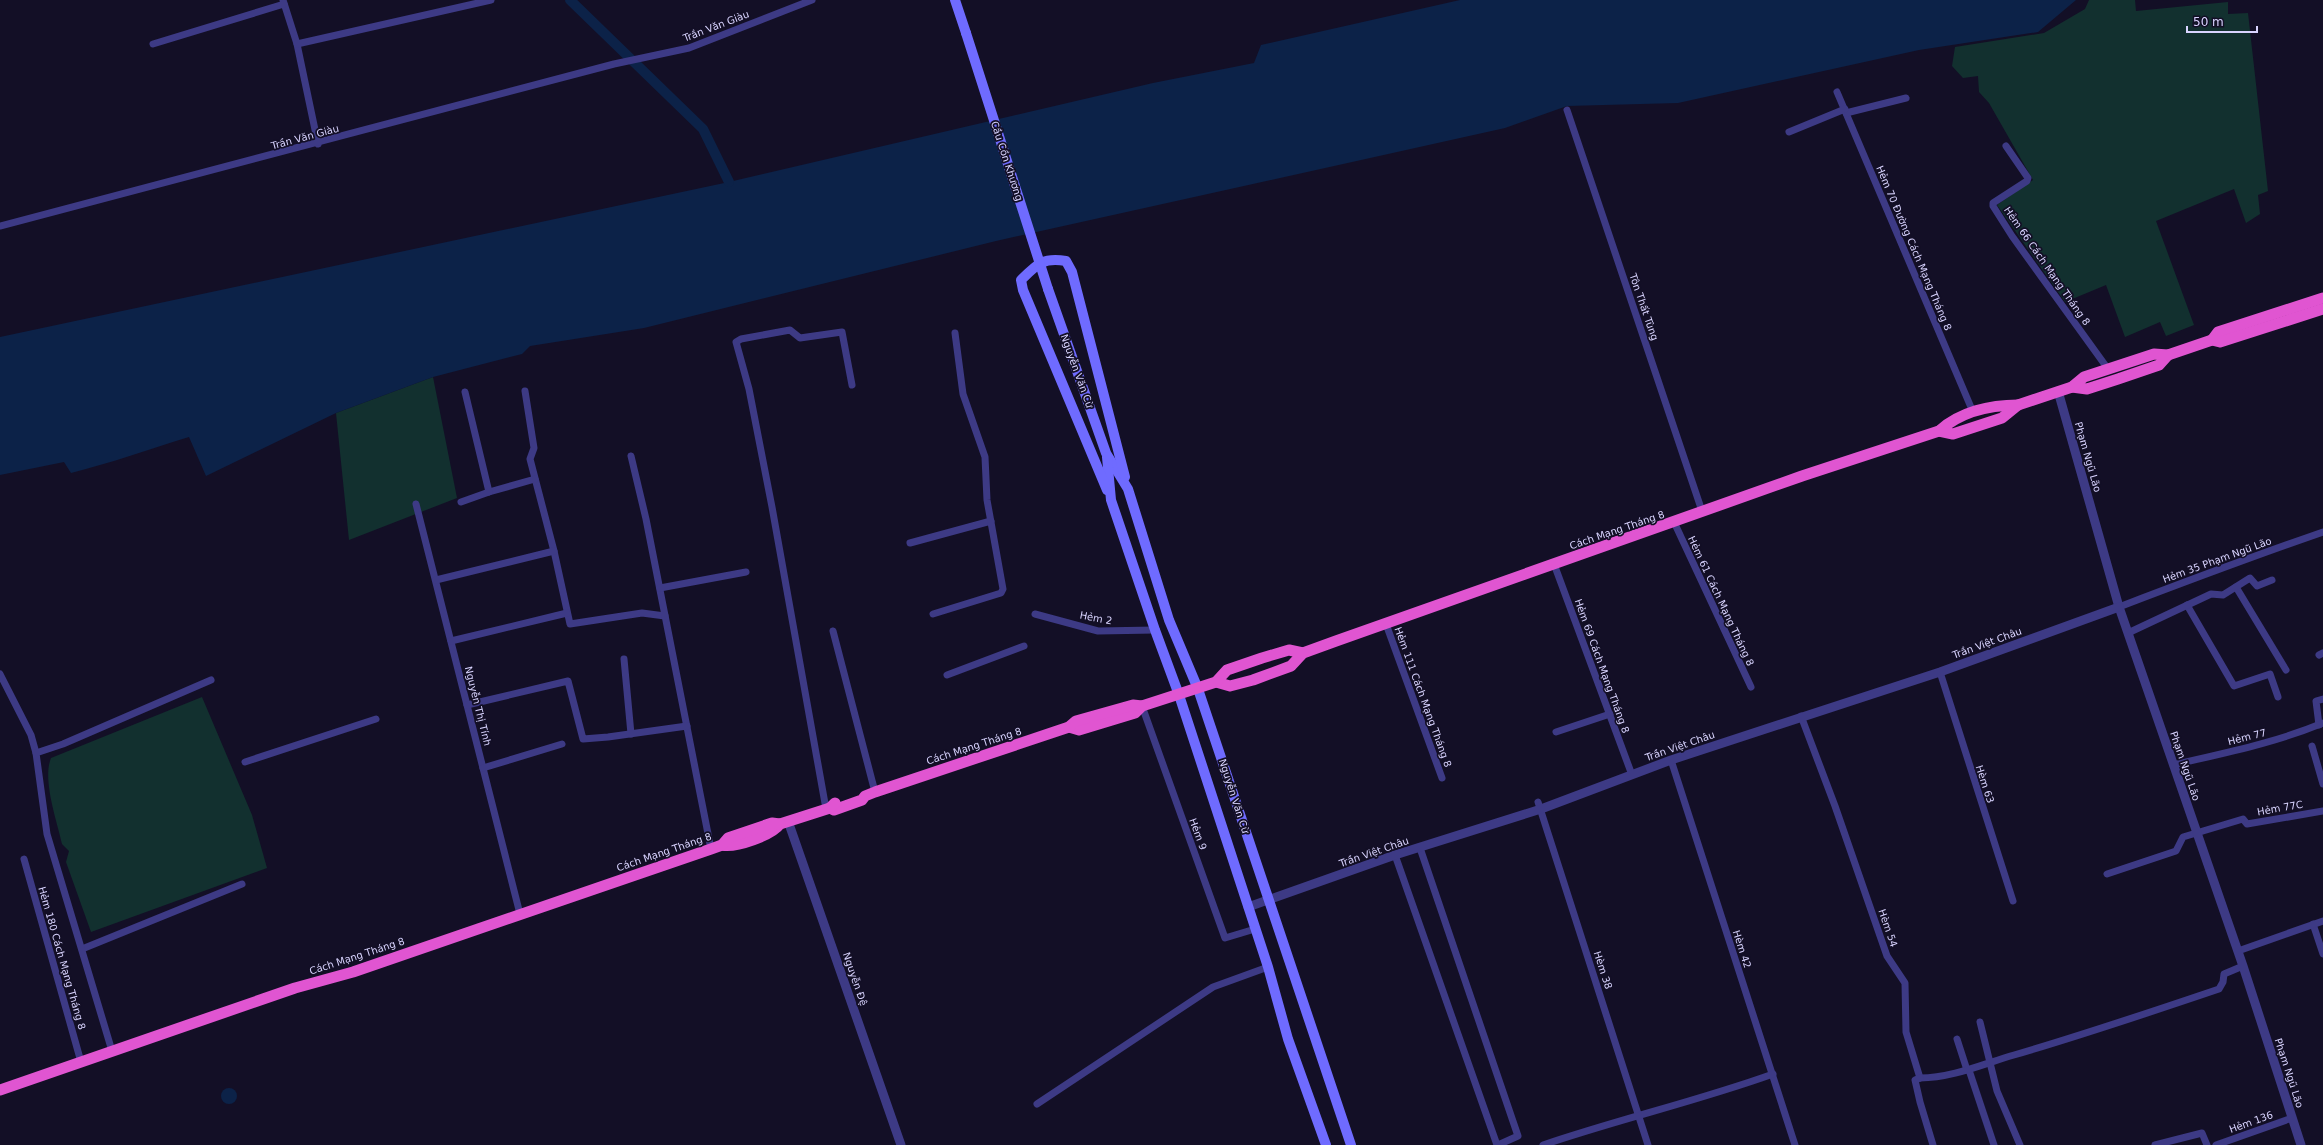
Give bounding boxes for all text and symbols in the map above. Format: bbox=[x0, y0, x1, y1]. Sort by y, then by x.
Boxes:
street label: Trần Văn Giàu bbox=[680, 8, 751, 44]
scale bar bbox=[2187, 8, 2257, 34]
text: 50 m bbox=[2193, 15, 2224, 29]
street label: Cầu Cồn Khương bbox=[989, 120, 1025, 202]
street label: Trần Văn Giàu bbox=[269, 123, 340, 152]
street label: Hẻm 70 Đường Cách Mạng Tháng 8 bbox=[1873, 164, 1954, 333]
street label: Hẻm 66 Cách Mạng Tháng 8 bbox=[2001, 205, 2092, 328]
street label: Tôn Thất Tùng bbox=[1627, 271, 1661, 342]
street label: Nguyễn Văn Cừ bbox=[1059, 332, 1097, 410]
street label: Phạm Ngũ Lão bbox=[2072, 421, 2103, 494]
street label: Cách Mạng Tháng 8 bbox=[1568, 509, 1666, 552]
street label: Hẻm 61 Cách Mạng Tháng 8 bbox=[1685, 534, 1756, 668]
street label: Hẻm 35 Phạm Ngũ Lão bbox=[2161, 535, 2273, 586]
street label: Hẻm 69 Cách Mạng Tháng 8 bbox=[1572, 597, 1631, 735]
street label: Hẻm 2 bbox=[1079, 609, 1113, 627]
street label: Hẻm 111 Cách Mạng Tháng 8 bbox=[1392, 625, 1454, 769]
street label: Trần Việt Châu bbox=[1950, 625, 2023, 662]
street label: Nguyễn Thị Tính bbox=[462, 665, 494, 747]
street label: Cách Mạng Tháng 8 bbox=[925, 725, 1023, 768]
street label: Hẻm 77 bbox=[2227, 727, 2267, 747]
street label: Trần Việt Châu bbox=[1643, 729, 1717, 764]
street label: Phạm Ngũ Lão bbox=[2167, 730, 2202, 802]
street label: Nguyễn Văn Cừ bbox=[1217, 757, 1252, 835]
street label: Hèm 63 bbox=[1974, 764, 1996, 804]
street label: Hẻm 77C bbox=[2256, 799, 2304, 817]
street label: Hẻm 9 bbox=[1187, 817, 1209, 851]
street label: Cách Mạng Tháng 8 bbox=[615, 831, 713, 874]
street label: Trần Việt Châu bbox=[1337, 835, 1411, 870]
street label: Hẻm 180 Cách Mạng Tháng 8 bbox=[35, 885, 88, 1031]
street label: Hèm 54 bbox=[1876, 908, 1900, 948]
street label: Hèm 42 bbox=[1731, 929, 1753, 969]
street label: Cách Mạng Tháng 8 bbox=[308, 935, 406, 978]
street label: Hèm 38 bbox=[1592, 950, 1614, 990]
street label: Nguyễn Đệ bbox=[840, 951, 870, 1007]
street label: Phạm Ngũ Lão bbox=[2272, 1037, 2305, 1110]
street label: Hẻm 136 bbox=[2228, 1109, 2274, 1135]

